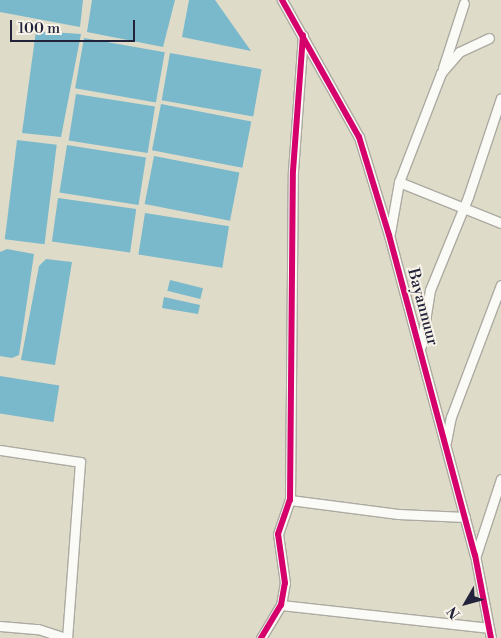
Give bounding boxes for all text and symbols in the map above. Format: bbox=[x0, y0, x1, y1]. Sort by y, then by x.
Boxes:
scale bar bbox=[12, 10, 138, 42]
text: 100 m bbox=[18, 19, 60, 38]
street label: Bayannuur bbox=[403, 266, 443, 348]
north arrow bbox=[441, 578, 491, 628]
text: N bbox=[444, 602, 465, 622]

